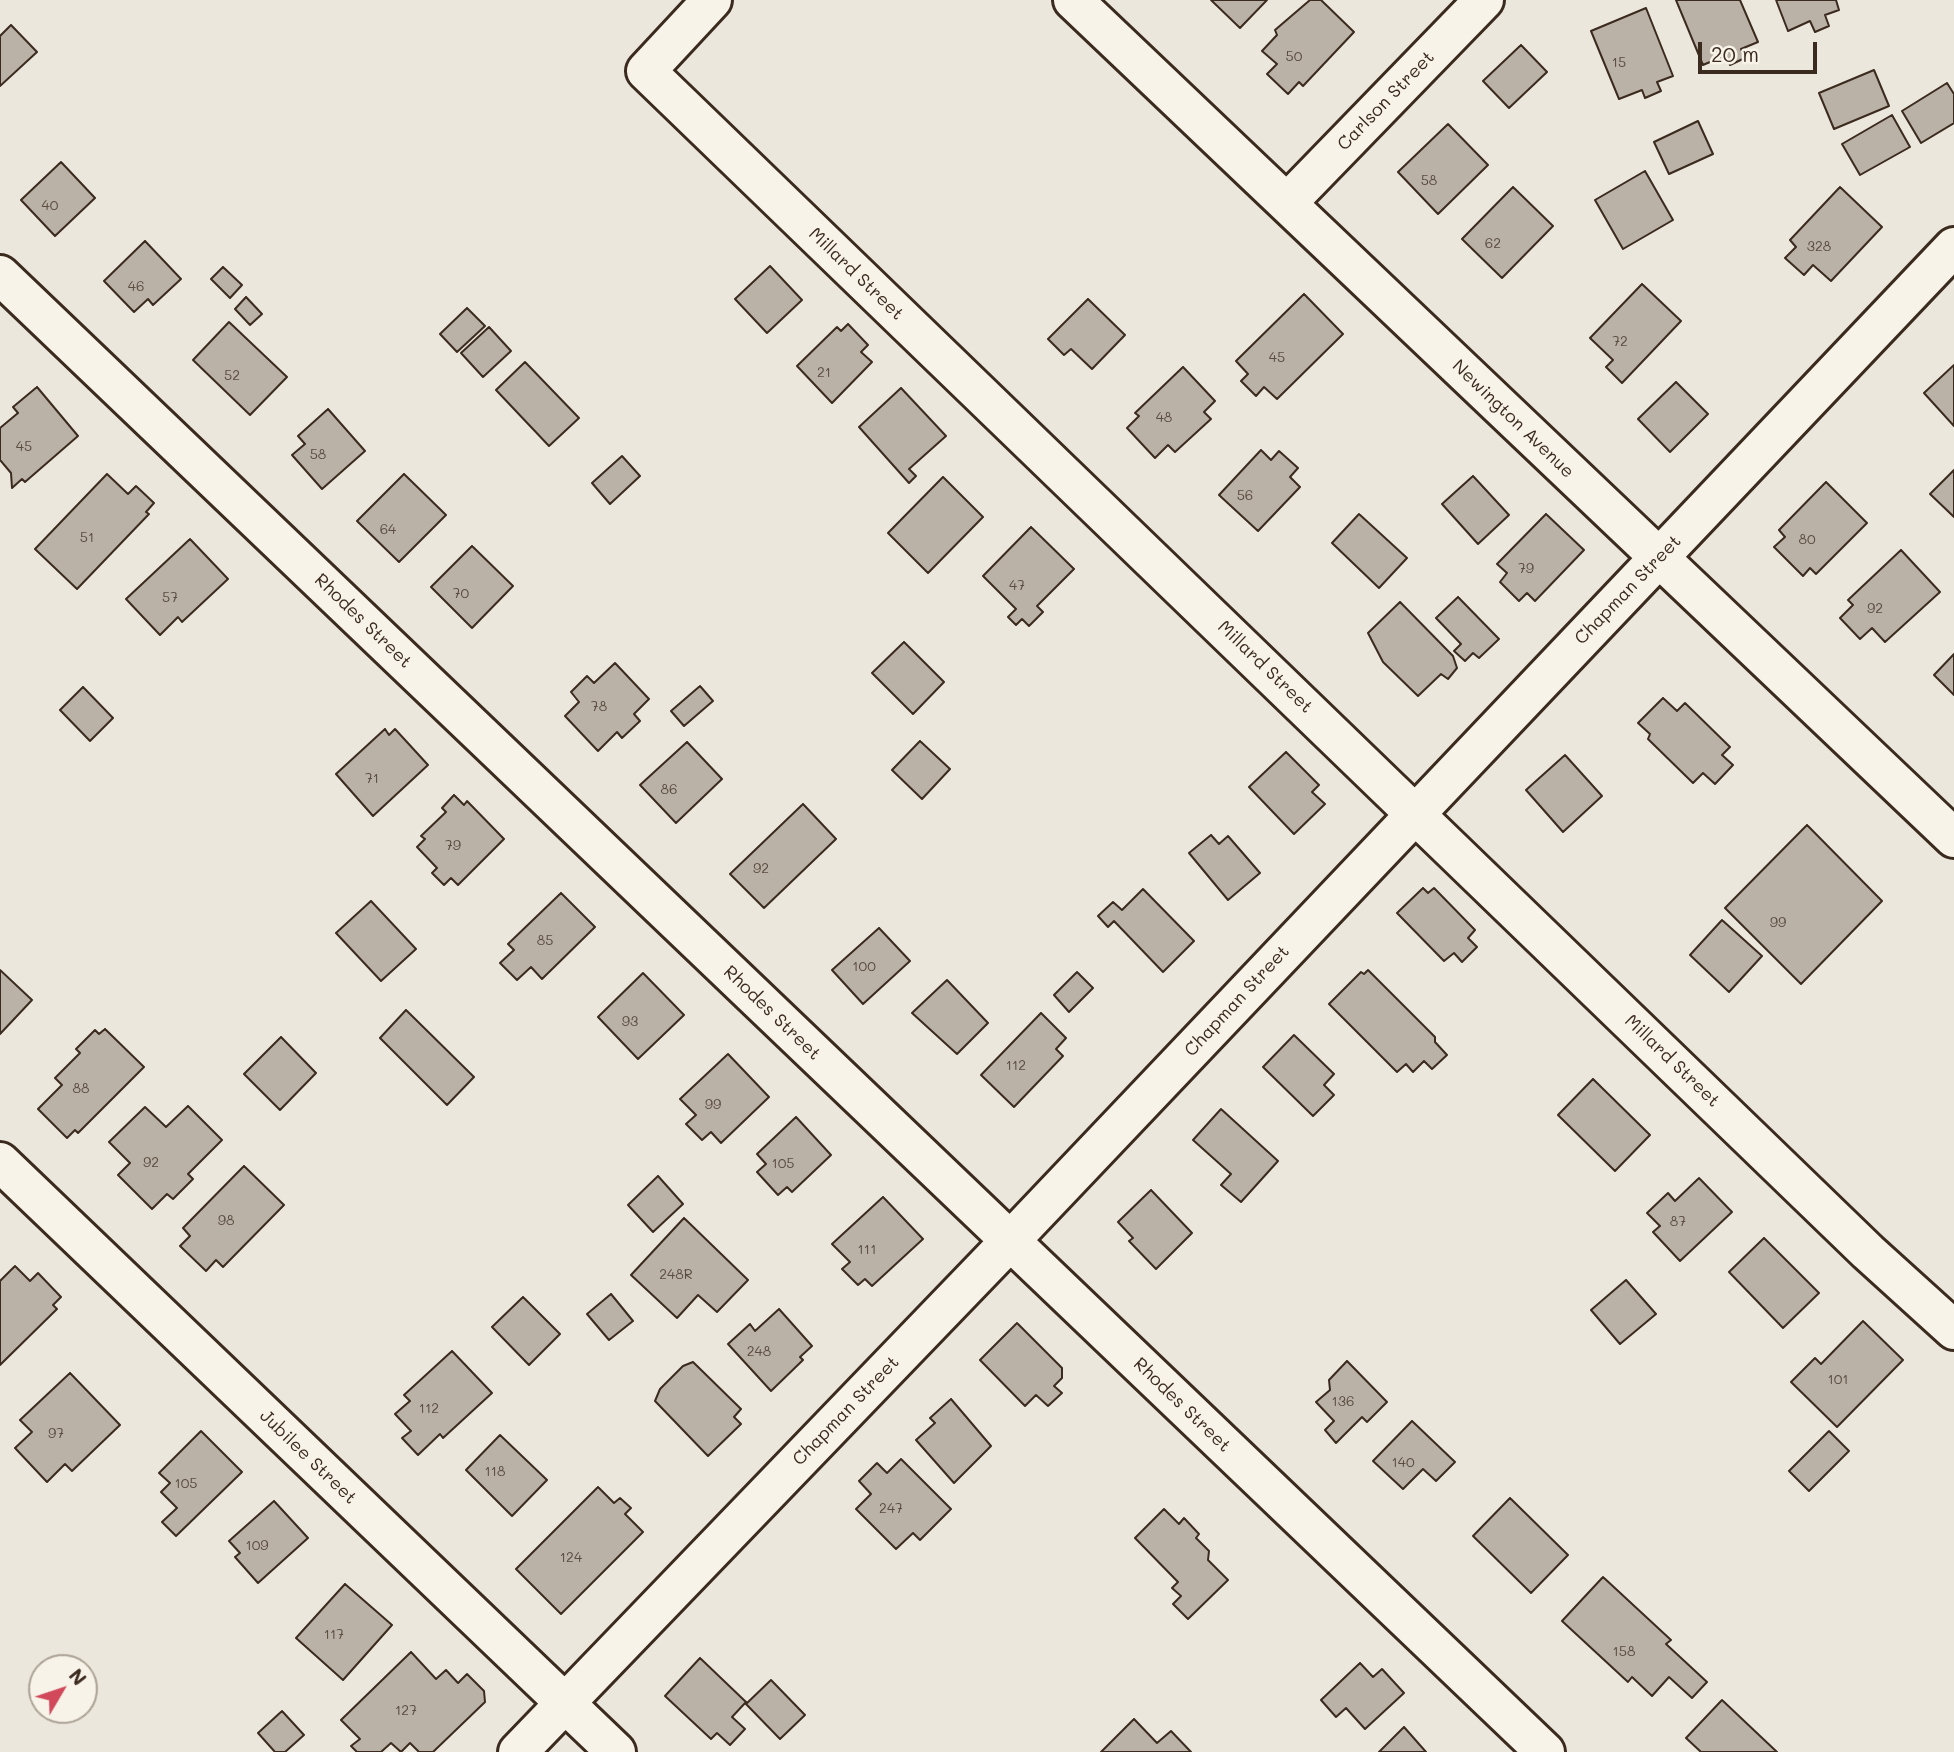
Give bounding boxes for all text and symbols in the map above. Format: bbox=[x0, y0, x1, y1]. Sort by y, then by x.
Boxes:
scale bar bbox=[1702, 28, 1821, 72]
text: 20 m bbox=[1711, 40, 1759, 67]
street label: Carlson Street bbox=[1333, 47, 1439, 155]
house number: 50 bbox=[1286, 49, 1302, 65]
house number: 15 bbox=[1612, 55, 1626, 71]
house number: 58 bbox=[1421, 173, 1437, 189]
house number: 40 bbox=[42, 198, 58, 214]
street label: Millard Street bbox=[804, 223, 908, 325]
house number: 62 bbox=[1485, 236, 1501, 252]
house number: 328 bbox=[1807, 239, 1831, 255]
house number: 46 bbox=[128, 279, 144, 295]
house number: 72 bbox=[1612, 334, 1628, 350]
house number: 45 bbox=[1269, 350, 1285, 366]
street label: Newington Avenue bbox=[1448, 355, 1578, 483]
house number: 21 bbox=[817, 365, 831, 381]
house number: 52 bbox=[224, 368, 240, 384]
house number: 48 bbox=[1156, 410, 1172, 426]
house number: 45 bbox=[16, 439, 32, 455]
house number: 58 bbox=[310, 447, 326, 463]
house number: 56 bbox=[1237, 488, 1253, 504]
house number: 64 bbox=[380, 522, 396, 538]
house number: 51 bbox=[80, 530, 94, 546]
street label: Chapman Street bbox=[1570, 531, 1686, 649]
house number: 80 bbox=[1798, 532, 1816, 548]
house number: 79 bbox=[1518, 561, 1534, 577]
street label: Rhodes Street bbox=[310, 569, 416, 673]
house number: 47 bbox=[1009, 578, 1025, 594]
house number: 70 bbox=[453, 586, 469, 602]
house number: 57 bbox=[162, 590, 178, 606]
house number: 92 bbox=[1867, 601, 1883, 617]
street label: Millard Street bbox=[1213, 616, 1317, 718]
house number: 78 bbox=[591, 699, 607, 715]
house number: 71 bbox=[365, 771, 379, 787]
house number: 86 bbox=[661, 782, 677, 798]
house number: 79 bbox=[445, 838, 461, 854]
house number: 92 bbox=[753, 861, 769, 877]
house number: 99 bbox=[1770, 915, 1786, 931]
house number: 85 bbox=[537, 933, 553, 949]
street label: Chapman Street bbox=[1180, 941, 1294, 1061]
house number: 100 bbox=[852, 959, 876, 975]
street label: Rhodes Street bbox=[719, 961, 825, 1065]
street label: Millard Street bbox=[1620, 1010, 1724, 1112]
house number: 93 bbox=[622, 1014, 638, 1030]
house number: 112 bbox=[1006, 1058, 1026, 1074]
house number: 88 bbox=[73, 1081, 89, 1097]
house number: 99 bbox=[705, 1097, 721, 1113]
house number: 92 bbox=[143, 1155, 159, 1171]
house number: 105 bbox=[771, 1156, 795, 1172]
house number: 98 bbox=[218, 1213, 234, 1229]
house number: 87 bbox=[1670, 1214, 1686, 1230]
house number: 111 bbox=[858, 1242, 876, 1258]
house number: 248R bbox=[659, 1267, 693, 1283]
house number: 248 bbox=[747, 1344, 771, 1360]
street label: Chapman Street bbox=[788, 1352, 904, 1470]
street label: Rhodes Street bbox=[1129, 1353, 1235, 1457]
house number: 101 bbox=[1827, 1372, 1849, 1388]
house number: 136 bbox=[1332, 1394, 1354, 1410]
house number: 112 bbox=[419, 1401, 439, 1417]
street label: Jubilee Street bbox=[255, 1405, 361, 1509]
house number: 97 bbox=[48, 1426, 64, 1442]
house number: 140 bbox=[1391, 1455, 1415, 1471]
house number: 118 bbox=[485, 1464, 505, 1480]
house number: 105 bbox=[174, 1476, 198, 1492]
house number: 247 bbox=[879, 1501, 903, 1517]
house number: 109 bbox=[245, 1538, 269, 1554]
house number: 124 bbox=[560, 1550, 582, 1566]
house number: 117 bbox=[324, 1627, 344, 1643]
house number: 158 bbox=[1613, 1644, 1635, 1660]
north arrow bbox=[28, 1654, 98, 1724]
text: N bbox=[64, 1663, 92, 1690]
house number: 127 bbox=[395, 1703, 417, 1719]

